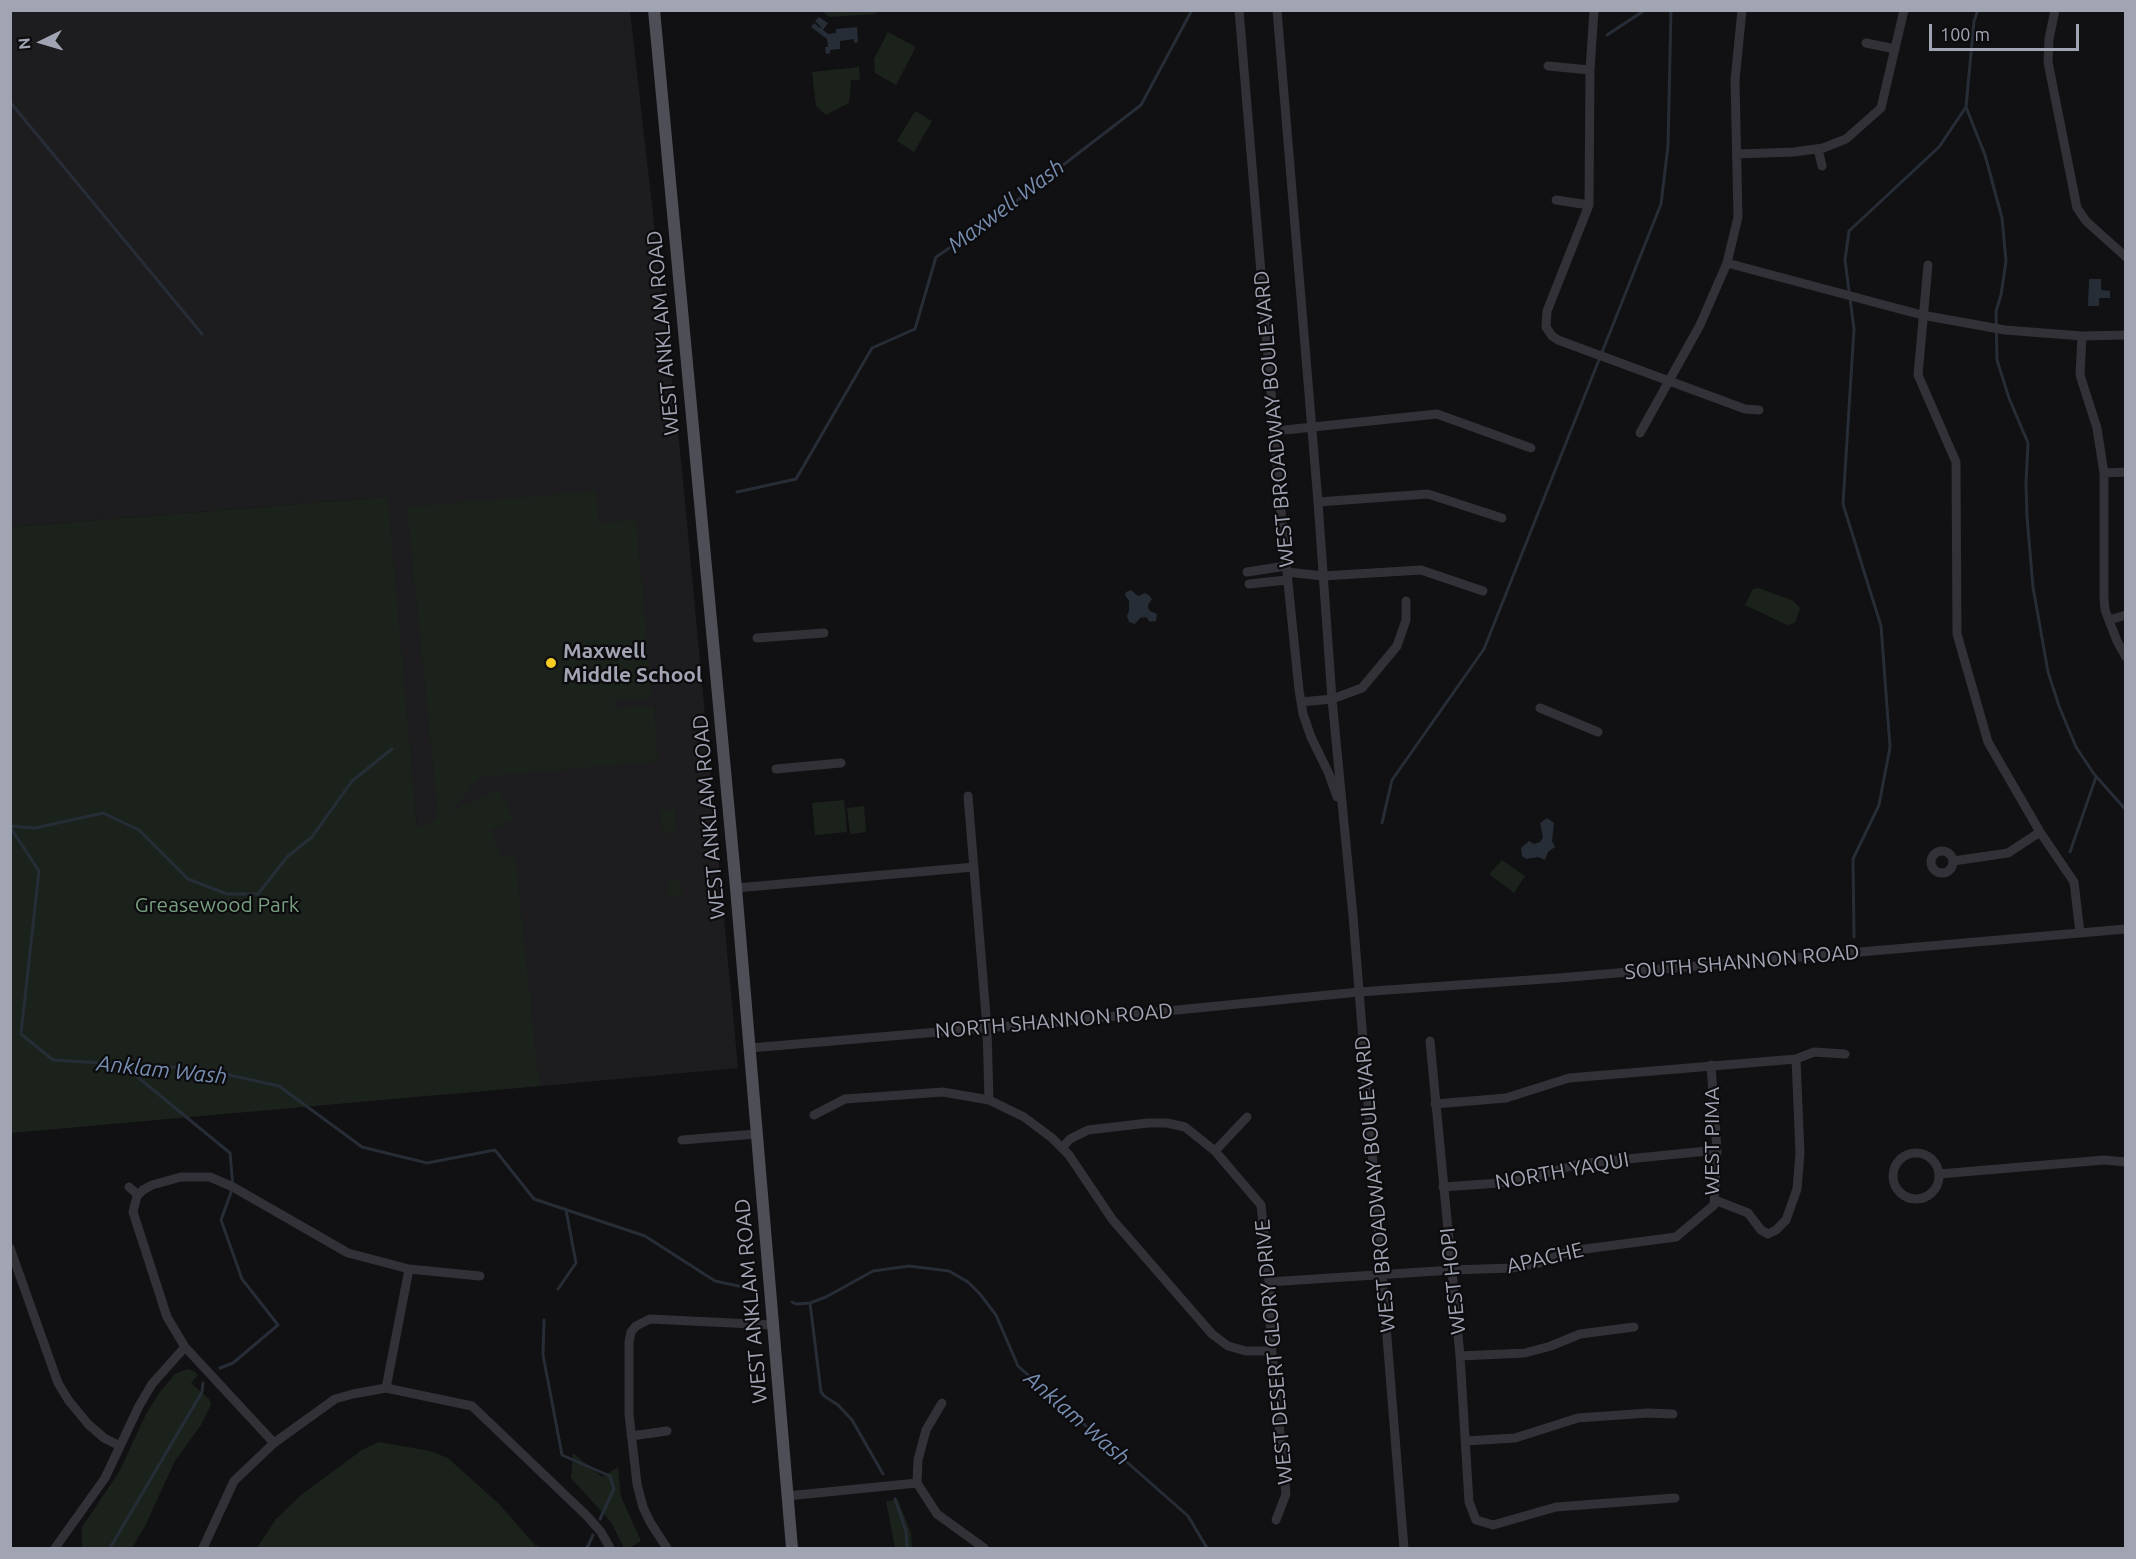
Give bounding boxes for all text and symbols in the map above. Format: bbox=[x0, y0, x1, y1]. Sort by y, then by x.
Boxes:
north arrow bbox=[12, 12, 72, 72]
scale bar bbox=[1932, 12, 2082, 50]
text: 100 m bbox=[1940, 24, 1990, 44]
text: N bbox=[15, 37, 34, 50]
water label: Maxwell Wash bbox=[942, 153, 1070, 259]
street label: WEST ANKLAM ROAD bbox=[641, 229, 685, 437]
street label: WEST BROADWAY BOULEVARD bbox=[1248, 269, 1300, 569]
place label: Maxwell Middle School bbox=[563, 638, 702, 688]
marker: Maxwell Middle School bbox=[544, 656, 558, 670]
street label: WEST ANKLAM ROAD bbox=[687, 713, 731, 921]
park label: Greasewood Park bbox=[135, 892, 299, 918]
street label: SOUTH SHANNON ROAD bbox=[1623, 939, 1861, 985]
street label: NORTH SHANNON ROAD bbox=[934, 998, 1174, 1044]
street label: WEST BROADWAY BOULEVARD bbox=[1349, 1034, 1401, 1334]
water label: Anklam Wash bbox=[95, 1050, 229, 1090]
street label: WEST PIMA bbox=[1699, 1087, 1725, 1195]
street label: NORTH YAQUI bbox=[1493, 1147, 1631, 1195]
street label: WEST ANKLAM ROAD bbox=[729, 1197, 773, 1405]
street label: WEST DESERT GLORY DRIVE bbox=[1250, 1218, 1298, 1486]
street label: WEST HOPI bbox=[1435, 1226, 1471, 1336]
street label: APACHE bbox=[1504, 1237, 1586, 1279]
water label: Anklam Wash bbox=[1019, 1365, 1135, 1471]

